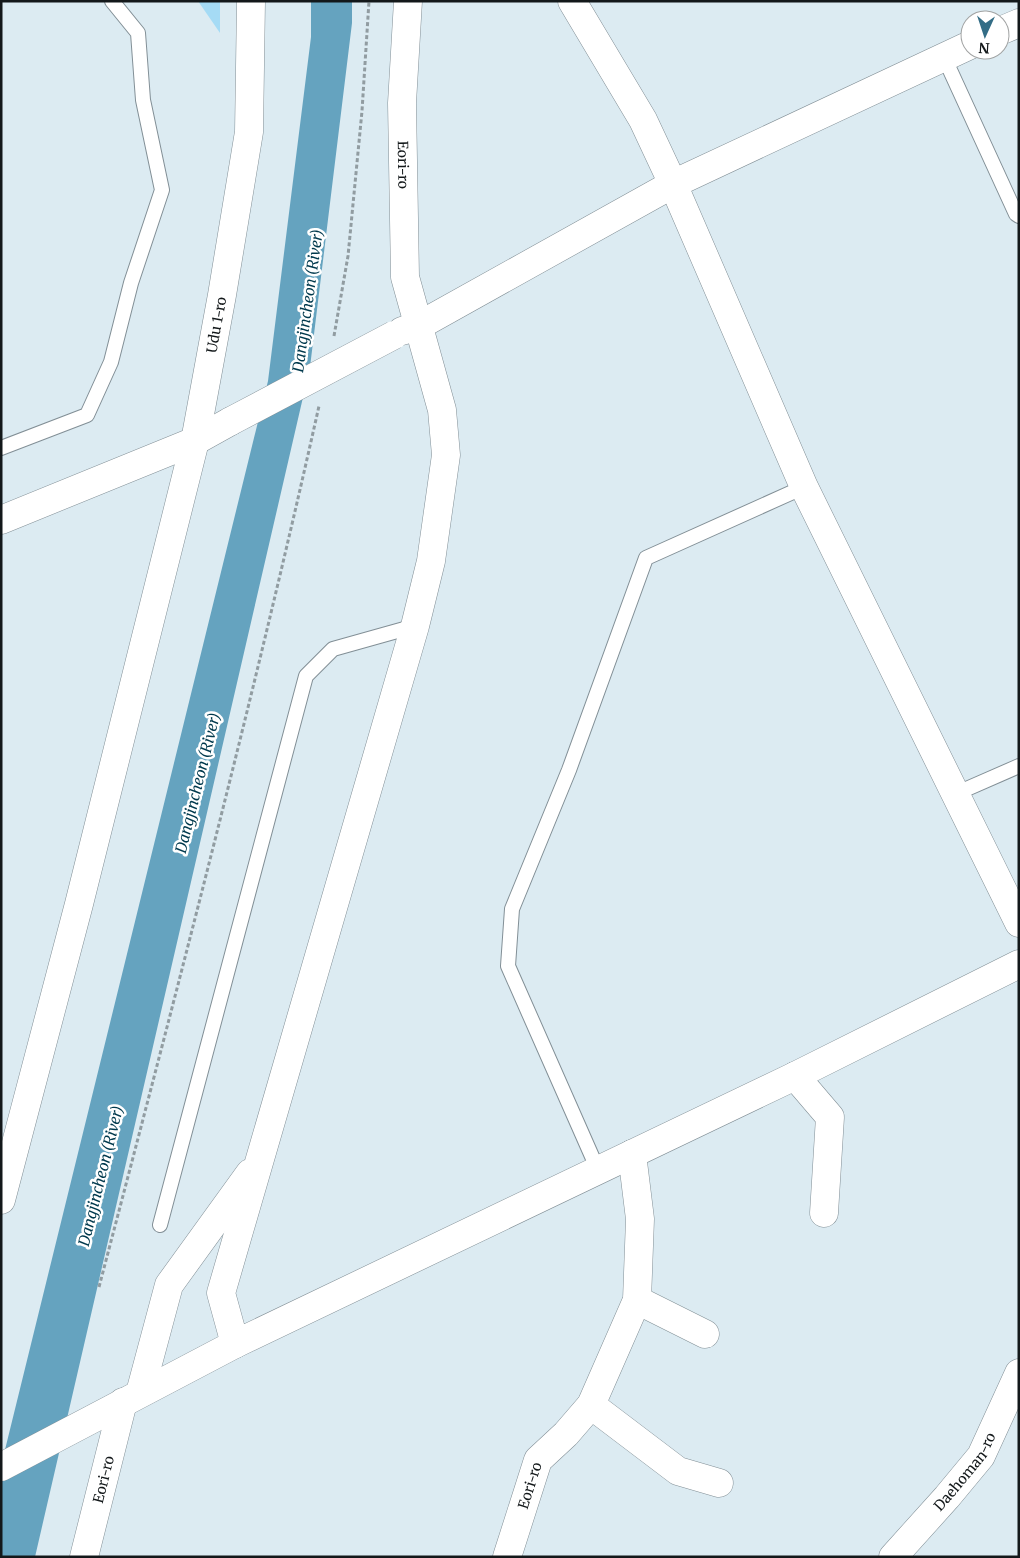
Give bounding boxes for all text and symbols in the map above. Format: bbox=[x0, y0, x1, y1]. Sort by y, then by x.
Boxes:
north arrow bbox=[960, 10, 1010, 60]
text: N bbox=[978, 39, 990, 57]
street label: Eori-ro bbox=[394, 141, 412, 189]
water label: Dangjincheon (River) bbox=[288, 228, 327, 375]
street label: Udu 1-ro bbox=[202, 295, 230, 355]
water label: Dangjincheon (River) bbox=[171, 711, 224, 856]
water label: Dangjincheon (River) bbox=[74, 1104, 127, 1249]
street label: Daehoman-ro bbox=[930, 1430, 1000, 1515]
street label: Eori-ro bbox=[89, 1454, 118, 1505]
street label: Eori-ro bbox=[514, 1460, 546, 1511]

